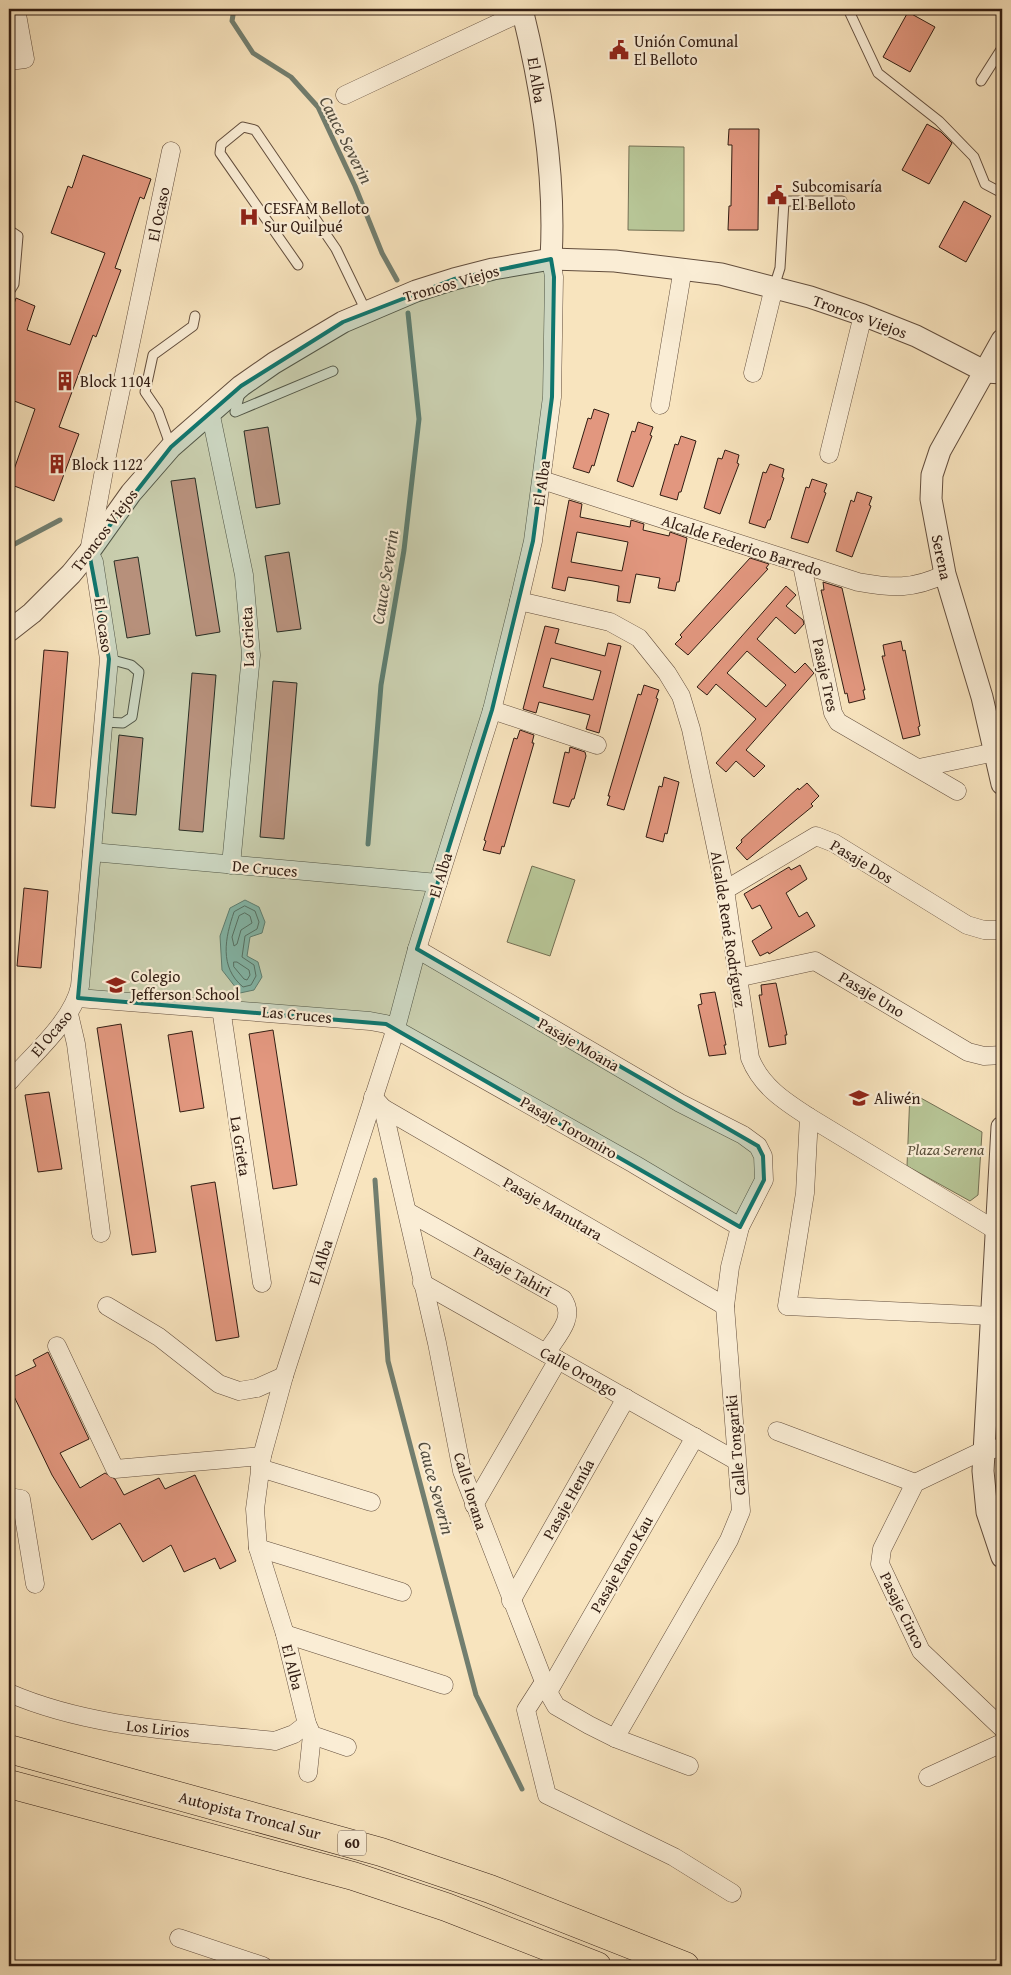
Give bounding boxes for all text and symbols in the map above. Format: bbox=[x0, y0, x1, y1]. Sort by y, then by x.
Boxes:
place label: Unión Comunal El Belloto bbox=[634, 29, 739, 71]
public building icon: Unión Comunal El Belloto bbox=[608, 39, 630, 61]
street label: El Alba bbox=[522, 55, 553, 105]
water label: Cauce Severin bbox=[313, 91, 380, 188]
place label: Subcomisaría El Belloto bbox=[792, 174, 883, 216]
public building icon: Subcomisaría El Belloto bbox=[766, 184, 788, 206]
street label: El Ocaso bbox=[141, 185, 175, 243]
place label: CESFAM Belloto Sur Quilpué bbox=[264, 196, 369, 238]
hospital icon: CESFAM Belloto Sur Quilpué bbox=[238, 206, 260, 228]
street label: Troncos Viejos bbox=[400, 258, 502, 308]
street label: Troncos Viejos bbox=[809, 288, 911, 344]
place label: Block 1104 bbox=[80, 369, 151, 393]
building icon: Block 1104 bbox=[54, 370, 76, 392]
place label: Block 1122 bbox=[72, 452, 143, 476]
building icon: Block 1122 bbox=[46, 453, 68, 475]
street label: El Alba bbox=[526, 458, 556, 508]
street label: Troncos Viejos bbox=[65, 483, 143, 577]
street label: Alcalde Federico Barredo bbox=[659, 508, 825, 582]
water label: Cauce Severin bbox=[364, 528, 405, 626]
street label: Serena bbox=[926, 532, 959, 582]
street label: El Ocaso bbox=[88, 596, 120, 654]
street label: La Grieta bbox=[234, 606, 260, 667]
street label: Pasaje Tres bbox=[807, 636, 845, 714]
street label: Pasaje Dos bbox=[826, 833, 898, 889]
street label: El Alba bbox=[422, 849, 458, 901]
street label: Alcalde René Rodríguez bbox=[705, 849, 753, 1009]
street label: De Cruces bbox=[231, 853, 299, 883]
place label: Colegio Jefferson School bbox=[129, 964, 240, 1006]
street label: Pasaje Uno bbox=[834, 965, 910, 1023]
school or university icon: Colegio Jefferson School bbox=[105, 974, 127, 996]
street label: Las Cruces bbox=[261, 999, 333, 1029]
street label: El Ocaso bbox=[24, 1004, 78, 1062]
street label: Pasaje Moana bbox=[534, 1011, 625, 1077]
place label: Aliwén bbox=[874, 1086, 921, 1110]
school or university icon: Aliwén bbox=[848, 1087, 870, 1109]
street label: Pasaje Toromiro bbox=[516, 1089, 622, 1165]
street label: La Grieta bbox=[224, 1114, 258, 1178]
park label: Plaza Serena bbox=[907, 1137, 985, 1161]
street label: Pasaje Manutara bbox=[499, 1170, 607, 1246]
street label: El Alba bbox=[301, 1236, 339, 1288]
street label: Pasaje Tahiri bbox=[470, 1240, 557, 1303]
street label: Calle Orongo bbox=[536, 1340, 622, 1402]
street label: Calle Tongariki bbox=[719, 1393, 751, 1496]
water label: Cauce Severin bbox=[411, 1438, 462, 1538]
street label: Calle Iorana bbox=[448, 1449, 494, 1533]
street label: Pasaje Henúa bbox=[536, 1454, 600, 1544]
street label: Pasaje Rano Kau bbox=[583, 1511, 659, 1617]
street label: Pasaje Cinco bbox=[874, 1568, 932, 1652]
street label: El Alba bbox=[276, 1642, 310, 1693]
street label: Los Lirios bbox=[125, 1713, 191, 1743]
street label: Autopista Troncal Sur bbox=[176, 1784, 324, 1846]
road number: 60 bbox=[338, 1830, 366, 1856]

